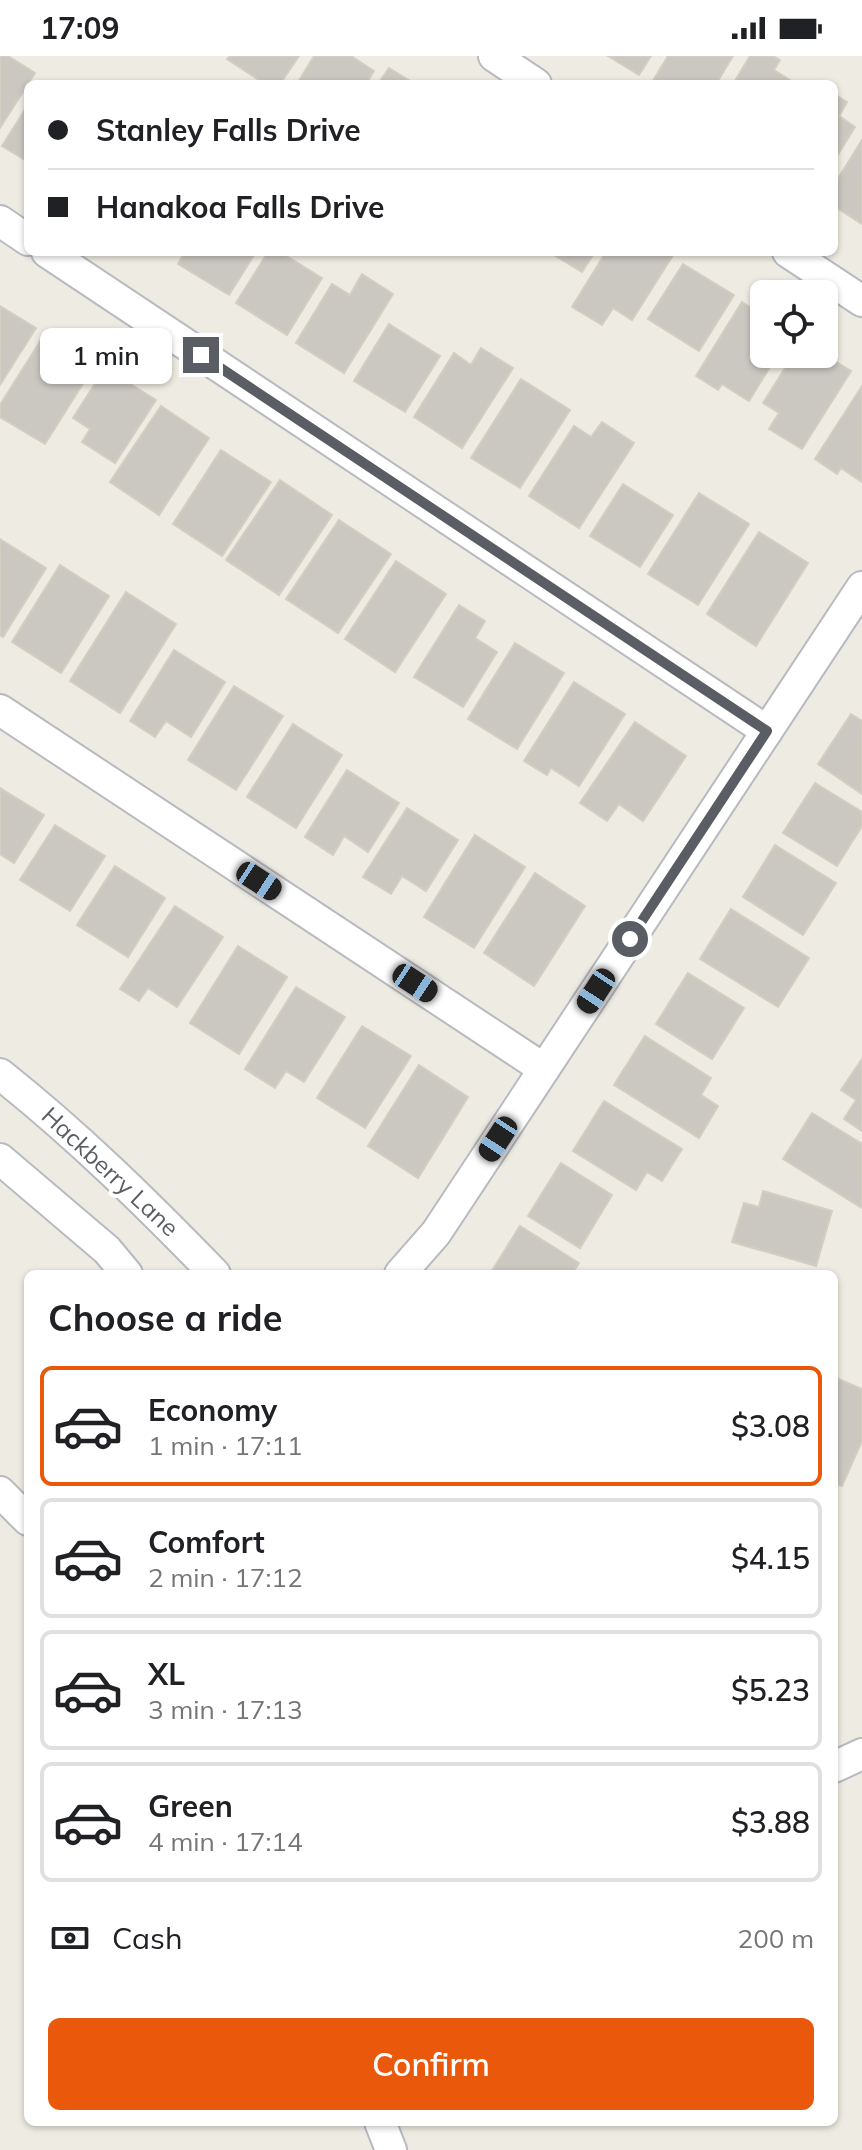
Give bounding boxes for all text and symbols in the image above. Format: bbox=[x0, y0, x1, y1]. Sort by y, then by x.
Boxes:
text: 17:09 bbox=[40, 9, 119, 47]
text: Stanley Falls Drive bbox=[96, 111, 361, 149]
text: Hanakoa Falls Drive bbox=[96, 188, 384, 226]
map controls bbox=[750, 280, 838, 368]
button: locate bbox=[750, 280, 838, 368]
callout: 1 min bbox=[41, 327, 173, 383]
route end bbox=[183, 337, 219, 373]
text: 1 min bbox=[72, 339, 140, 372]
car bbox=[232, 858, 286, 904]
route start bbox=[612, 921, 648, 957]
car bbox=[388, 960, 442, 1006]
car bbox=[573, 964, 619, 1018]
street label: Hackberry Lane bbox=[36, 1100, 185, 1242]
car bbox=[475, 1112, 521, 1166]
text: Choose a ride bbox=[48, 1295, 282, 1340]
icon: car bbox=[52, 1390, 124, 1462]
text: Economy bbox=[148, 1391, 277, 1429]
text: $3.08 bbox=[731, 1407, 810, 1445]
text: 1 min · 17:11 bbox=[148, 1429, 303, 1462]
icon: car bbox=[52, 1522, 124, 1594]
text: Comfort bbox=[148, 1523, 265, 1561]
text: $4.15 bbox=[731, 1539, 810, 1577]
text: 2 min · 17:12 bbox=[148, 1561, 303, 1594]
icon: car bbox=[52, 1654, 124, 1726]
text: XL bbox=[148, 1655, 185, 1693]
text: $5.23 bbox=[731, 1671, 810, 1709]
text: 3 min · 17:13 bbox=[148, 1693, 303, 1726]
icon: car bbox=[52, 1786, 124, 1858]
text: Green bbox=[148, 1787, 233, 1825]
text: $3.88 bbox=[731, 1803, 810, 1841]
text: 4 min · 17:14 bbox=[148, 1825, 303, 1858]
icon: cash bbox=[48, 1916, 92, 1960]
text: Cash bbox=[112, 1919, 183, 1957]
text: 200 m bbox=[738, 1922, 814, 1955]
button: Confirm bbox=[48, 2018, 814, 2110]

